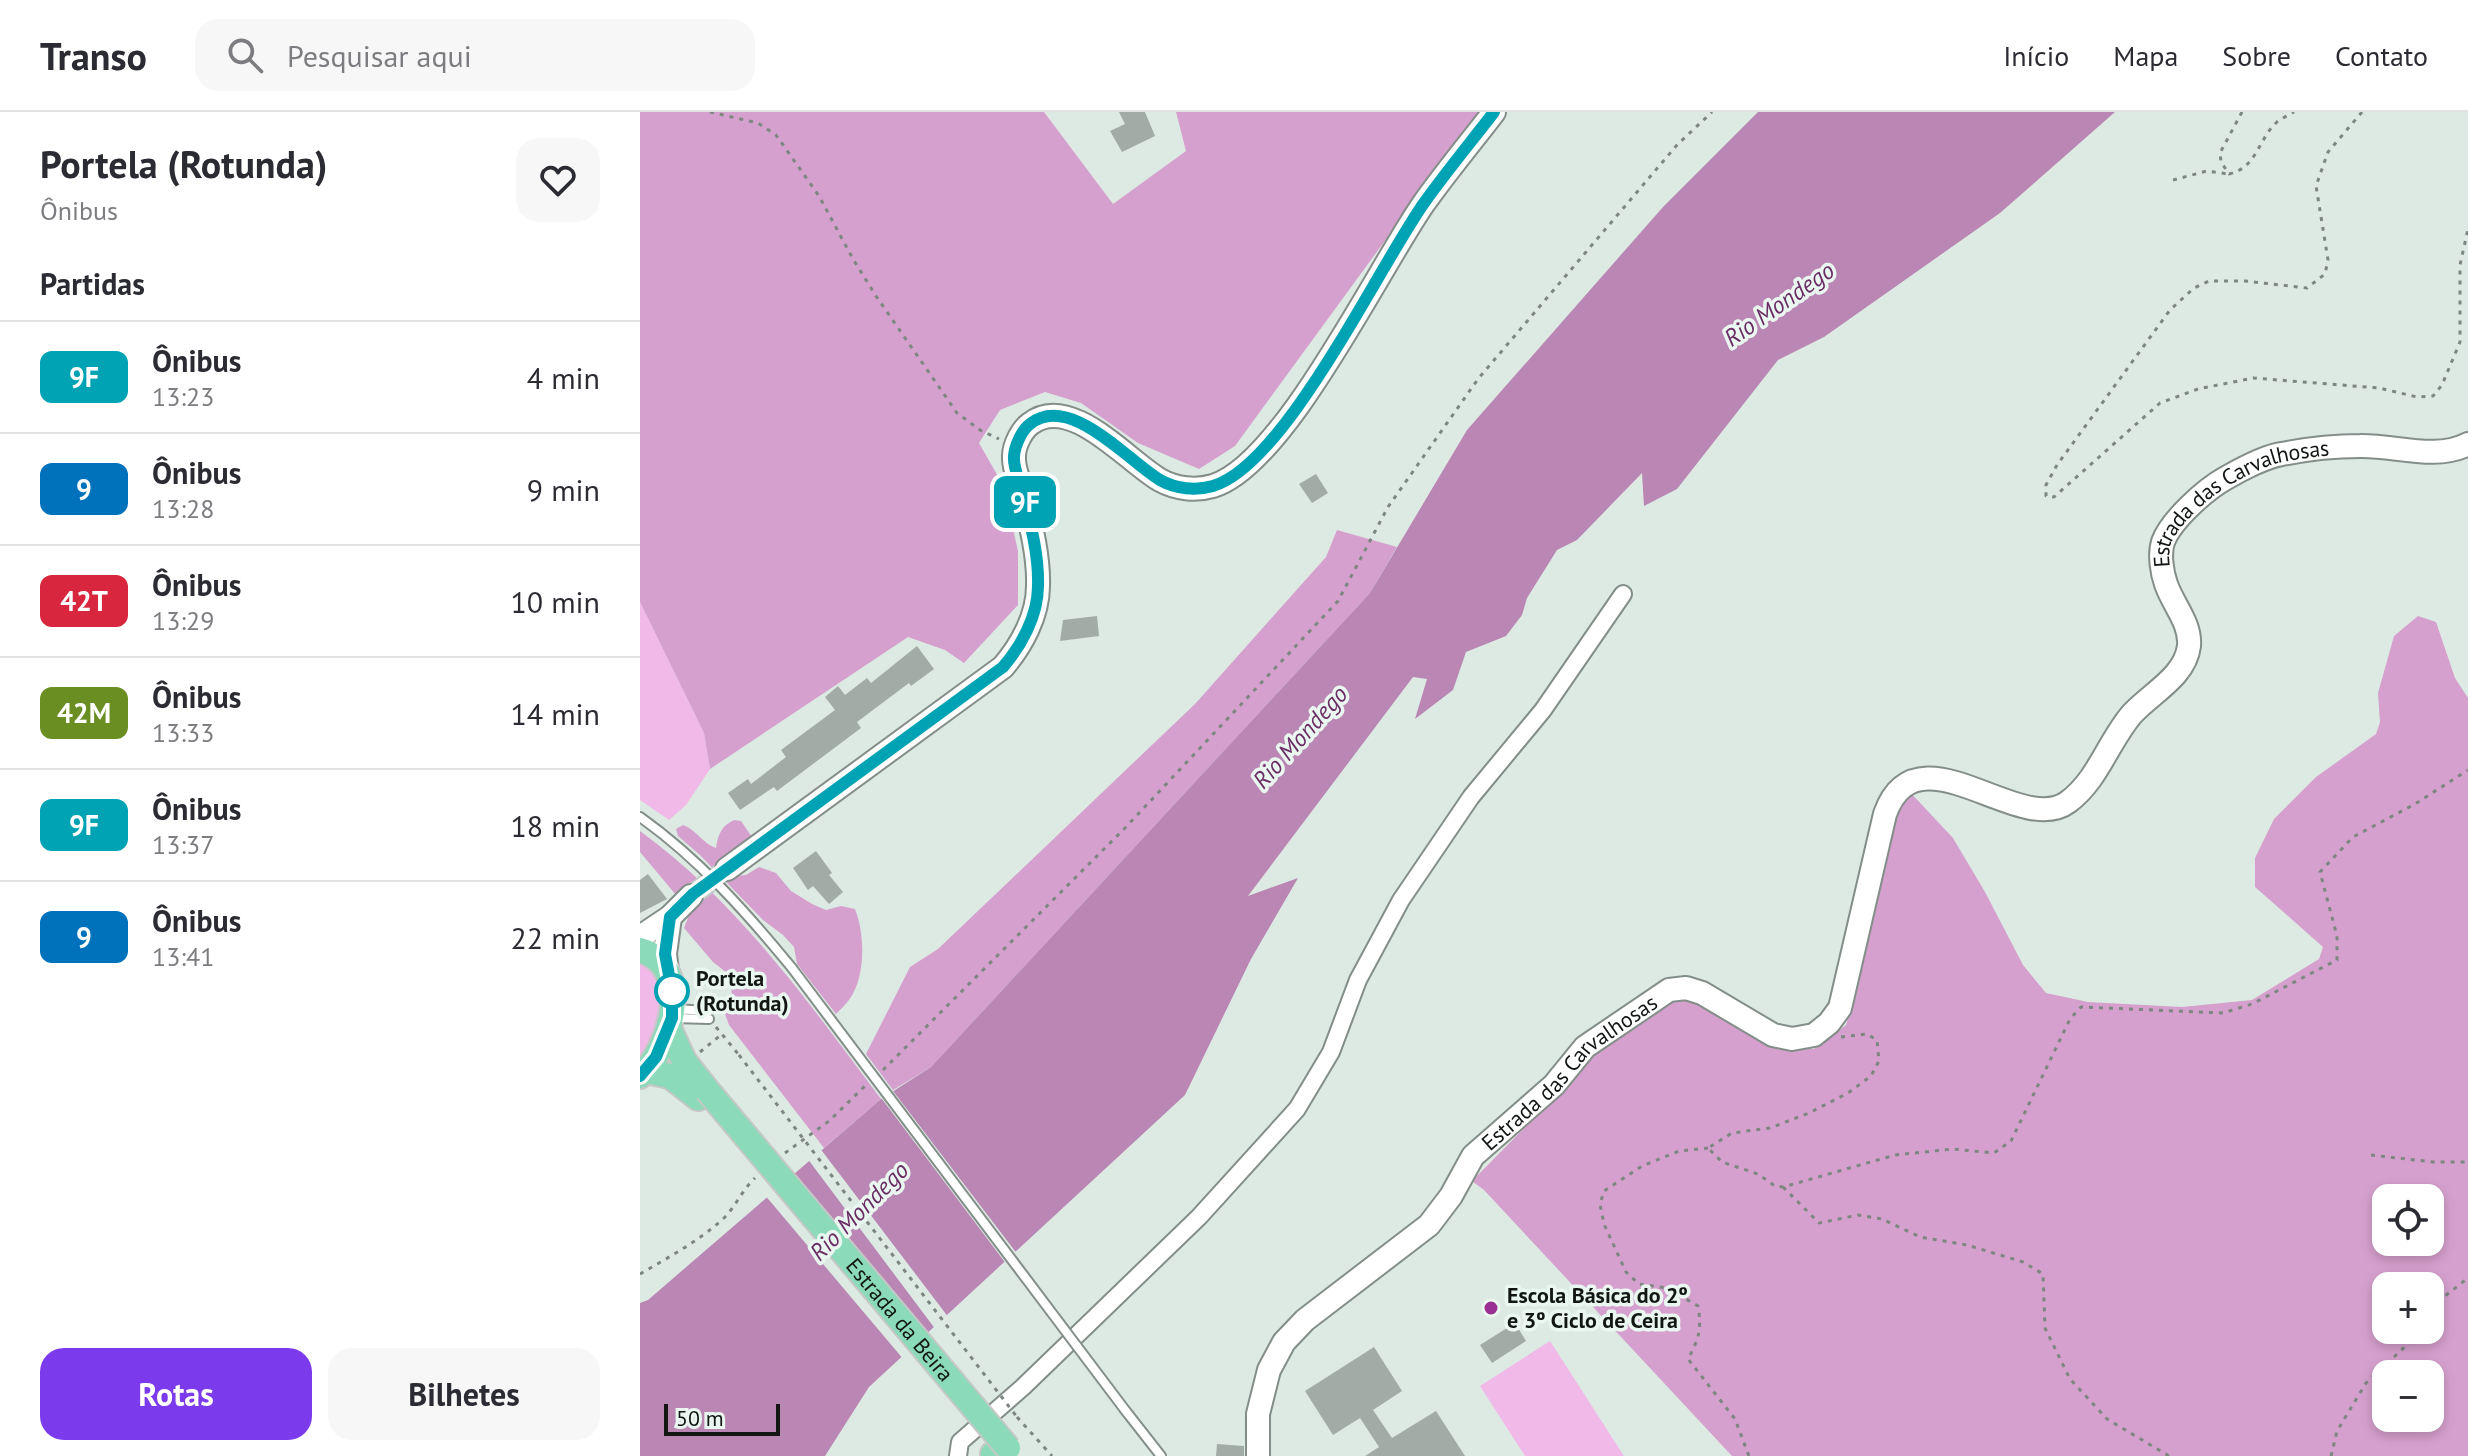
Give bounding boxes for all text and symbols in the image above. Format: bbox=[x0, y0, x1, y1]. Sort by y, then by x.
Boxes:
search box bbox=[195, 19, 755, 91]
text: Transo bbox=[40, 31, 147, 80]
icon: search bbox=[223, 33, 267, 77]
text: Pesquisar aqui bbox=[287, 36, 472, 75]
text: Início bbox=[2003, 37, 2069, 74]
text: Mapa bbox=[2113, 37, 2178, 74]
text: Sobre bbox=[2222, 37, 2291, 74]
text: Contato bbox=[2335, 37, 2428, 74]
button: heart bbox=[516, 138, 600, 222]
text: Portela (Rotunda) bbox=[40, 139, 327, 188]
text: Ônibus bbox=[40, 194, 118, 227]
water label: Rio Mondego bbox=[1718, 255, 1840, 353]
text: Partidas bbox=[40, 264, 145, 303]
text: Ônibus bbox=[152, 341, 241, 380]
text: 9F bbox=[69, 358, 99, 395]
text: 4 min bbox=[527, 358, 600, 397]
text: 13:23 bbox=[152, 380, 214, 413]
street label: Estrada das Carvalhosas bbox=[2147, 433, 2330, 568]
text: Ônibus bbox=[152, 453, 241, 492]
text: 9 bbox=[76, 470, 92, 507]
text: 9 min bbox=[527, 470, 600, 509]
line badge: 9F bbox=[989, 476, 1061, 528]
text: 9F bbox=[1010, 483, 1040, 520]
text: 13:28 bbox=[152, 492, 214, 525]
text: Ônibus bbox=[152, 565, 241, 604]
text: 42T bbox=[60, 582, 108, 619]
text: 10 min bbox=[510, 582, 600, 621]
text: 13:29 bbox=[152, 604, 214, 637]
text: Ônibus bbox=[152, 677, 241, 716]
water label: Rio Mondego bbox=[1246, 679, 1354, 795]
text: 42M bbox=[57, 694, 111, 731]
text: 14 min bbox=[510, 694, 600, 733]
text: 13:33 bbox=[152, 716, 214, 749]
text: Ônibus bbox=[152, 789, 241, 828]
text: 9F bbox=[69, 806, 99, 843]
text: 18 min bbox=[510, 806, 600, 845]
text: 13:37 bbox=[152, 828, 214, 861]
text: Ônibus bbox=[152, 901, 241, 940]
text: 9 bbox=[76, 918, 92, 955]
text: 22 min bbox=[510, 918, 600, 957]
text: 13:41 bbox=[152, 940, 214, 973]
place label: Portela (Rotunda) bbox=[696, 964, 789, 1017]
marker: Portela (Rotunda) bbox=[655, 974, 689, 1008]
street label: Estrada das Carvalhosas bbox=[1475, 988, 1662, 1156]
water label: Rio Mondego bbox=[803, 1155, 915, 1267]
map controls bbox=[2372, 1184, 2444, 1432]
button: locate bbox=[2372, 1184, 2444, 1256]
street label: Estrada da Beira bbox=[840, 1252, 960, 1387]
button: + bbox=[2372, 1272, 2444, 1344]
place label: Escola Básica do 2º e 3º Ciclo de Ceira bbox=[1507, 1281, 1688, 1334]
marker: Escola Básica do 2º e 3º Ciclo de Ceira bbox=[1482, 1299, 1500, 1317]
button: Rotas bbox=[40, 1348, 312, 1440]
button: Bilhetes bbox=[328, 1348, 600, 1440]
button: − bbox=[2372, 1360, 2444, 1432]
scale bar bbox=[664, 1400, 780, 1436]
text: 50 m bbox=[676, 1404, 724, 1432]

